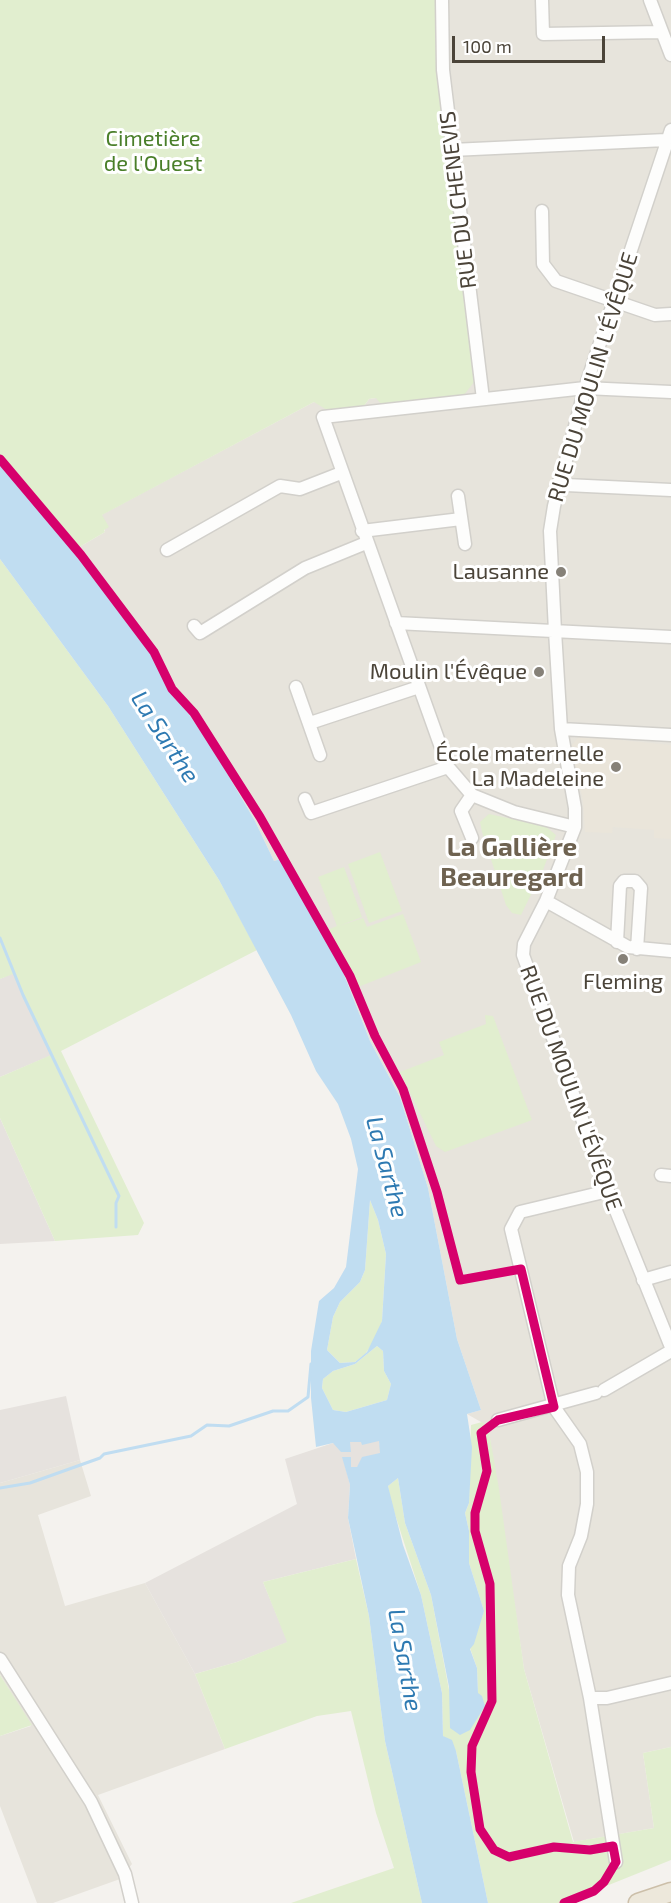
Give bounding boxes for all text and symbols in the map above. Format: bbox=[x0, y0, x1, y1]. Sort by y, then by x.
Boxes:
scale bar bbox=[455, 24, 608, 62]
text: 100 m bbox=[463, 35, 512, 57]
street label: RUE DU CHENEVIS bbox=[434, 110, 482, 290]
park label: Cimetière de l'Ouest bbox=[104, 126, 202, 178]
street label: RUE DU MOULIN L'ÉVÊQUE bbox=[542, 249, 644, 505]
place label: Lausanne bbox=[452, 559, 549, 585]
marker: Lausanne bbox=[554, 565, 568, 579]
place label: Moulin l'Évêque bbox=[370, 659, 527, 685]
marker: Moulin l'Évêque bbox=[532, 665, 546, 679]
water label: La Sarthe bbox=[125, 686, 205, 788]
place label: École maternelle La Madeleine bbox=[436, 741, 604, 792]
marker: École maternelle La Madeleine bbox=[609, 760, 623, 774]
district label: La Gallière Beauregard bbox=[440, 831, 584, 892]
marker: Fleming bbox=[616, 952, 630, 966]
street label: RUE DU MOULIN L'ÉVÊQUE bbox=[514, 962, 628, 1214]
place label: Fleming bbox=[583, 969, 663, 995]
water label: La Sarthe bbox=[360, 1113, 414, 1221]
water label: La Sarthe bbox=[382, 1606, 428, 1714]

